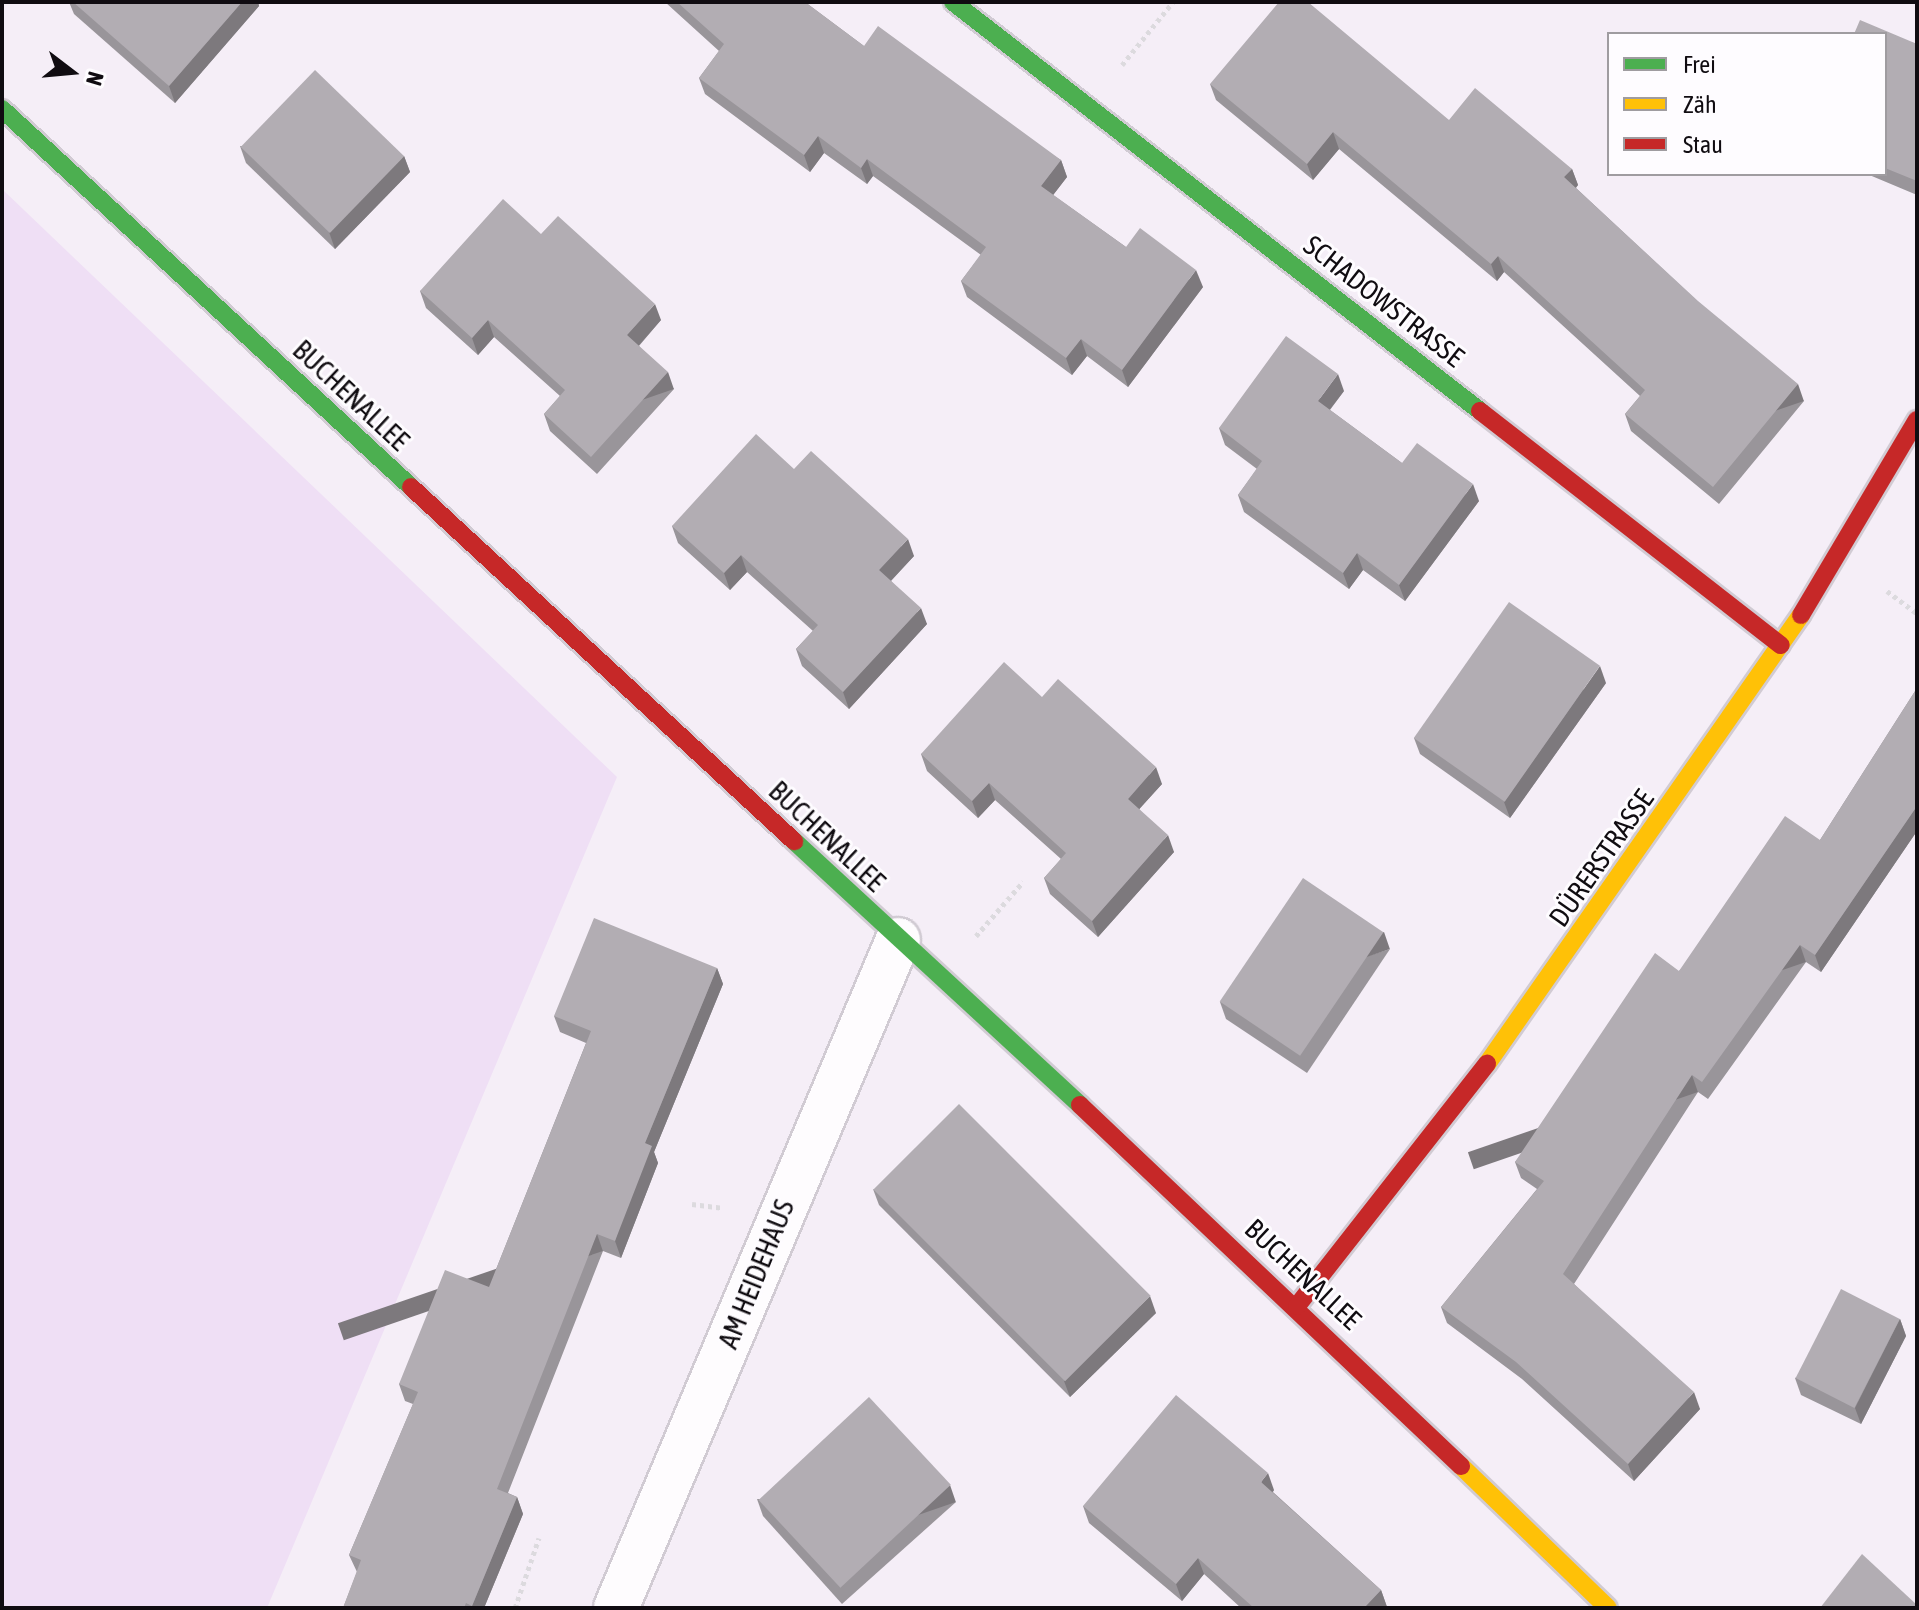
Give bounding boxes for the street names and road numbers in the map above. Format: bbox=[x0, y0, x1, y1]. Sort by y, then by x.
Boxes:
street label: SCHADOWSTRASSE bbox=[1297, 228, 1471, 374]
street label: BUCHENALLEE bbox=[286, 333, 416, 457]
street label: BUCHENALLEE bbox=[762, 774, 892, 898]
street label: DÜRERSTRASSE bbox=[1542, 783, 1660, 933]
street label: AM HEIDEHAUS bbox=[711, 1195, 801, 1353]
street label: BUCHENALLEE bbox=[1238, 1212, 1368, 1336]

